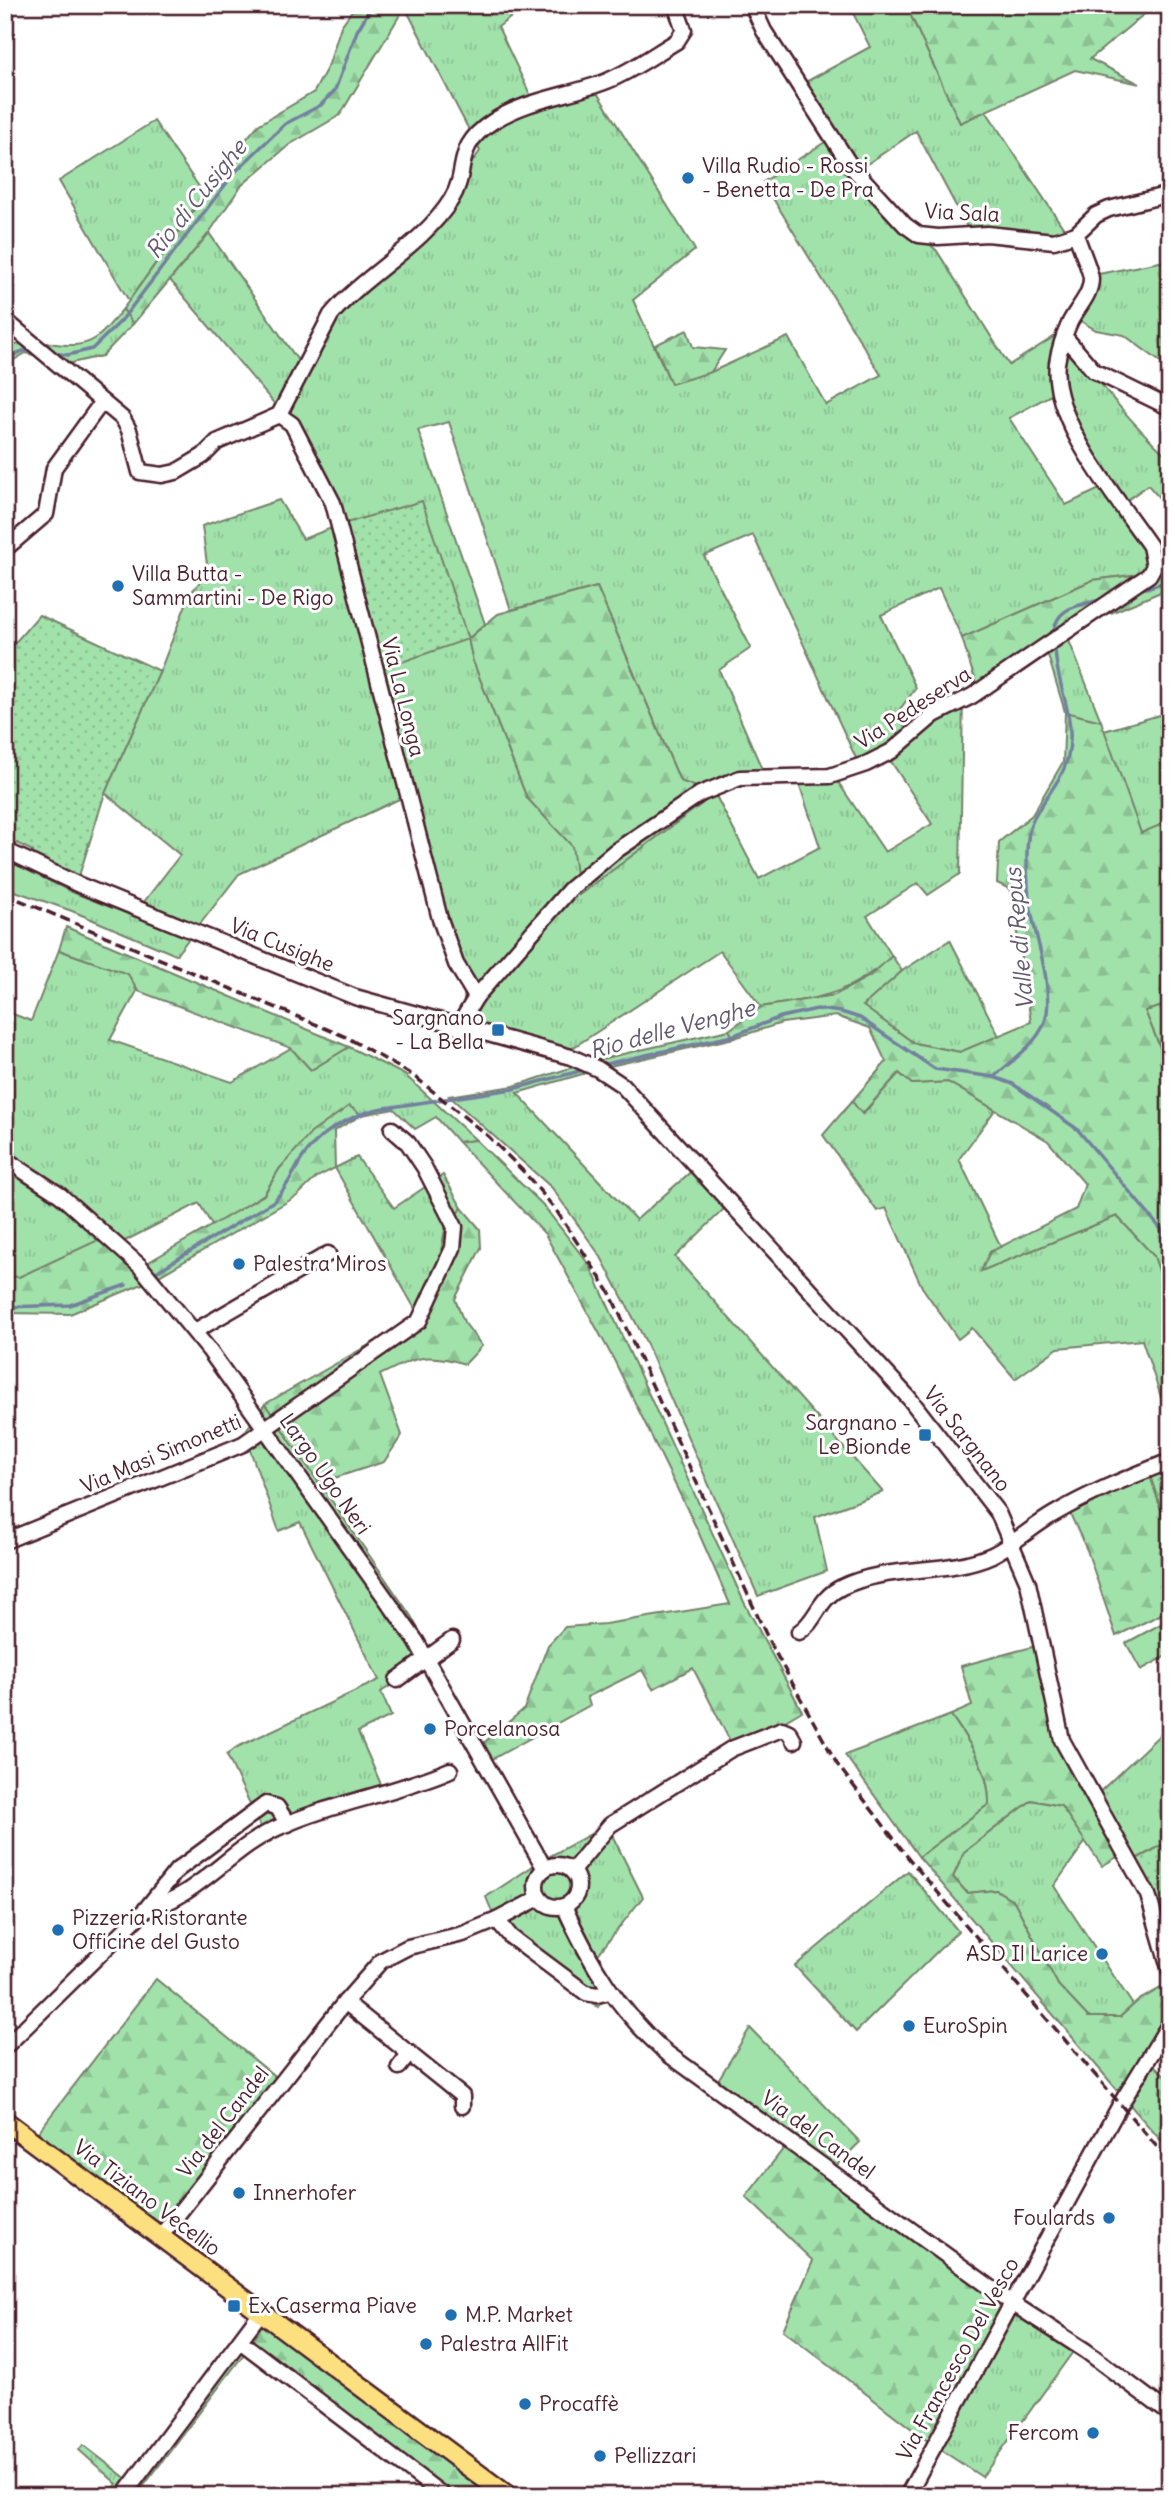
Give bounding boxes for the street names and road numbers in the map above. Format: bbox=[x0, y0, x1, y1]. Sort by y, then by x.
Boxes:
street label: Via Sala bbox=[924, 197, 1000, 228]
street label: Via La Longa bbox=[376, 634, 431, 759]
street label: Via Pedeserva bbox=[850, 660, 976, 755]
street label: Via Cusighe bbox=[226, 911, 338, 978]
street label: Via Sargnano bbox=[918, 1380, 1017, 1497]
street label: Via Masi Simonetti bbox=[76, 1408, 245, 1500]
street label: Largo Ugo Neri bbox=[274, 1408, 377, 1540]
street label: Via del Candel bbox=[171, 2061, 275, 2183]
street label: Via del Candel bbox=[756, 2084, 880, 2185]
street label: Via Tiziano Vecellio bbox=[68, 2133, 226, 2262]
street label: Via Francesco Del Vesco bbox=[890, 2252, 1025, 2465]

